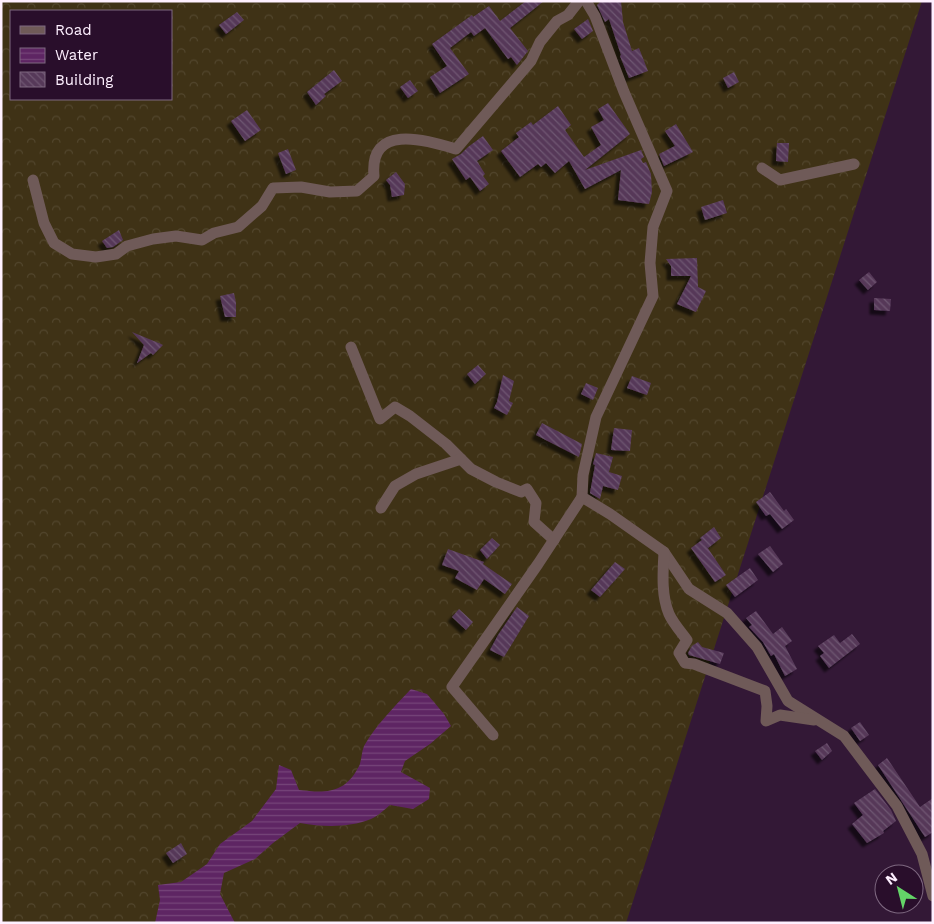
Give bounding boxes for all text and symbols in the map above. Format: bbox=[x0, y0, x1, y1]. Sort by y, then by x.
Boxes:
legend bbox=[10, 10, 172, 100]
text: Road bbox=[55, 21, 92, 39]
text: Water bbox=[55, 46, 98, 64]
text: Building bbox=[55, 71, 113, 89]
north arrow bbox=[874, 864, 924, 914]
text: N bbox=[882, 869, 900, 888]

